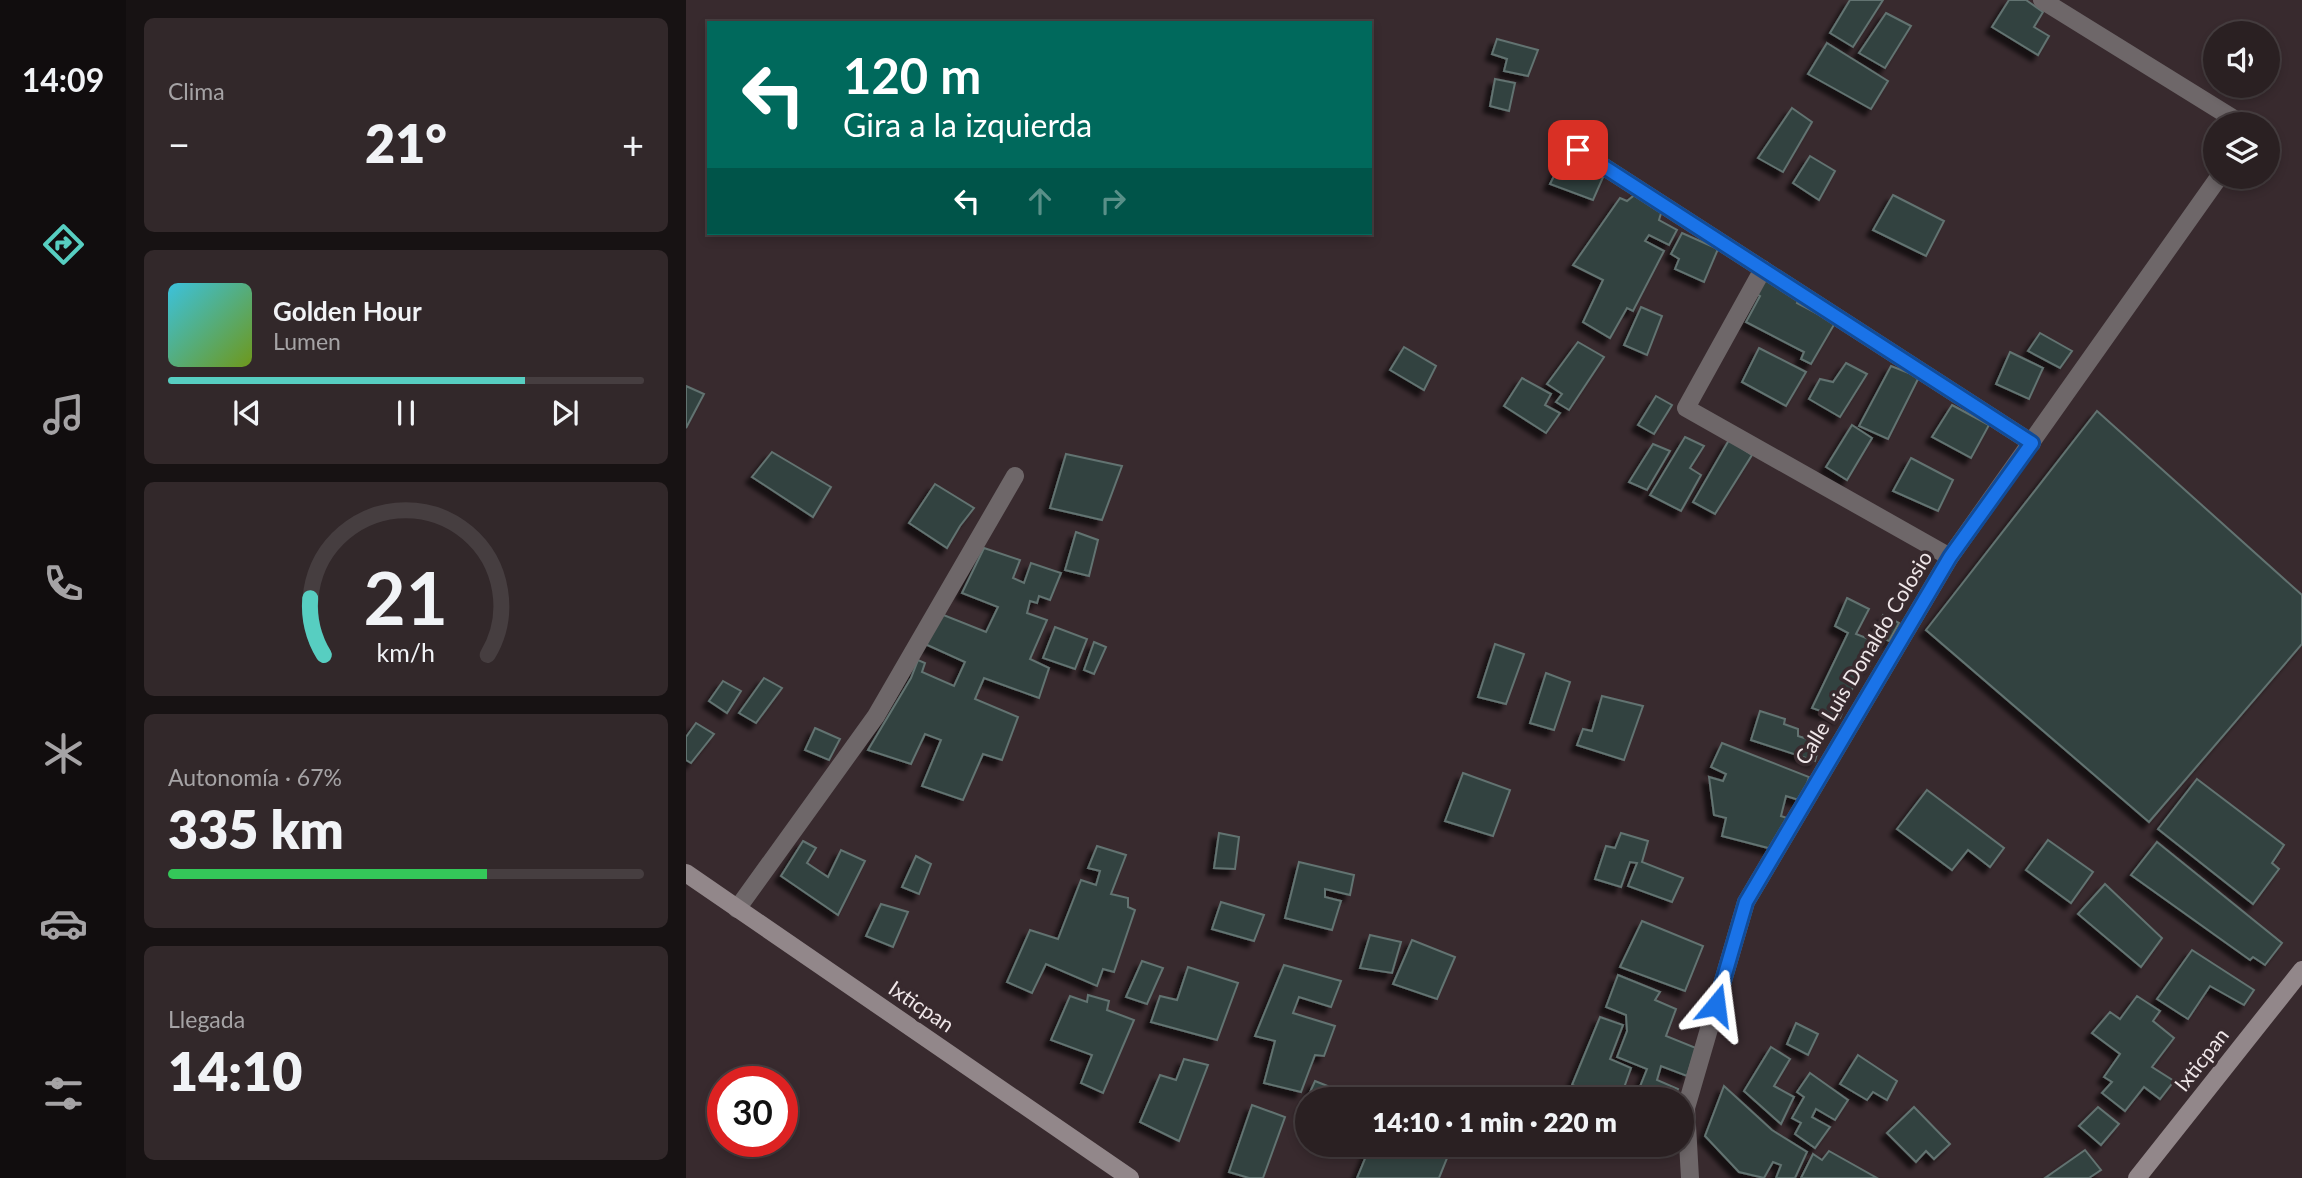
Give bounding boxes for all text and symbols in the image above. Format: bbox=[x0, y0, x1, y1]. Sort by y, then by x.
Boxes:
map controls bbox=[2203, 21, 2280, 189]
button: sound bbox=[2203, 21, 2280, 98]
text: 120 m bbox=[843, 46, 981, 104]
icon: left bbox=[728, 49, 819, 140]
text: 14:09 bbox=[22, 60, 104, 99]
text: Clima bbox=[168, 77, 225, 105]
text: Gira a la izquierda bbox=[843, 105, 1092, 144]
text: 21° bbox=[365, 112, 447, 174]
button: layers bbox=[2203, 112, 2280, 189]
pin bbox=[1548, 120, 1608, 180]
text: − bbox=[168, 121, 190, 167]
text: + bbox=[622, 121, 644, 167]
icon: arrive bbox=[1559, 131, 1597, 169]
icon: left bbox=[948, 182, 986, 220]
icon: ahead bbox=[1021, 182, 1059, 220]
icon: right bbox=[1094, 182, 1132, 220]
icon: directions bbox=[39, 220, 88, 269]
text: Golden Hour bbox=[273, 295, 422, 327]
text: Lumen bbox=[273, 327, 341, 355]
icon: music bbox=[39, 390, 88, 439]
icon: previous bbox=[228, 394, 266, 432]
icon: pause bbox=[387, 394, 425, 432]
icon: next bbox=[546, 394, 584, 432]
street label: Calle Luis Donaldo Colosio bbox=[1789, 546, 1937, 769]
text: 21 bbox=[364, 553, 448, 641]
icon: phone bbox=[39, 559, 88, 608]
text: km/h bbox=[377, 637, 435, 667]
icon: climate bbox=[39, 729, 88, 778]
text: Autonomía · 67% bbox=[168, 763, 342, 791]
text: 335 km bbox=[168, 798, 344, 860]
icon: car bbox=[39, 899, 88, 948]
position arrow bbox=[1679, 968, 1753, 1042]
street label: Ixticpan bbox=[885, 975, 959, 1037]
text: Llegada bbox=[168, 1005, 245, 1033]
street label: Ixticpan bbox=[2168, 1023, 2233, 1096]
text: 14:10 bbox=[168, 1040, 302, 1102]
speed limit sign: 30 bbox=[707, 1066, 798, 1157]
icon: filters bbox=[39, 1069, 88, 1118]
text: 14:10 · 1 min · 220 m bbox=[1372, 1106, 1617, 1138]

